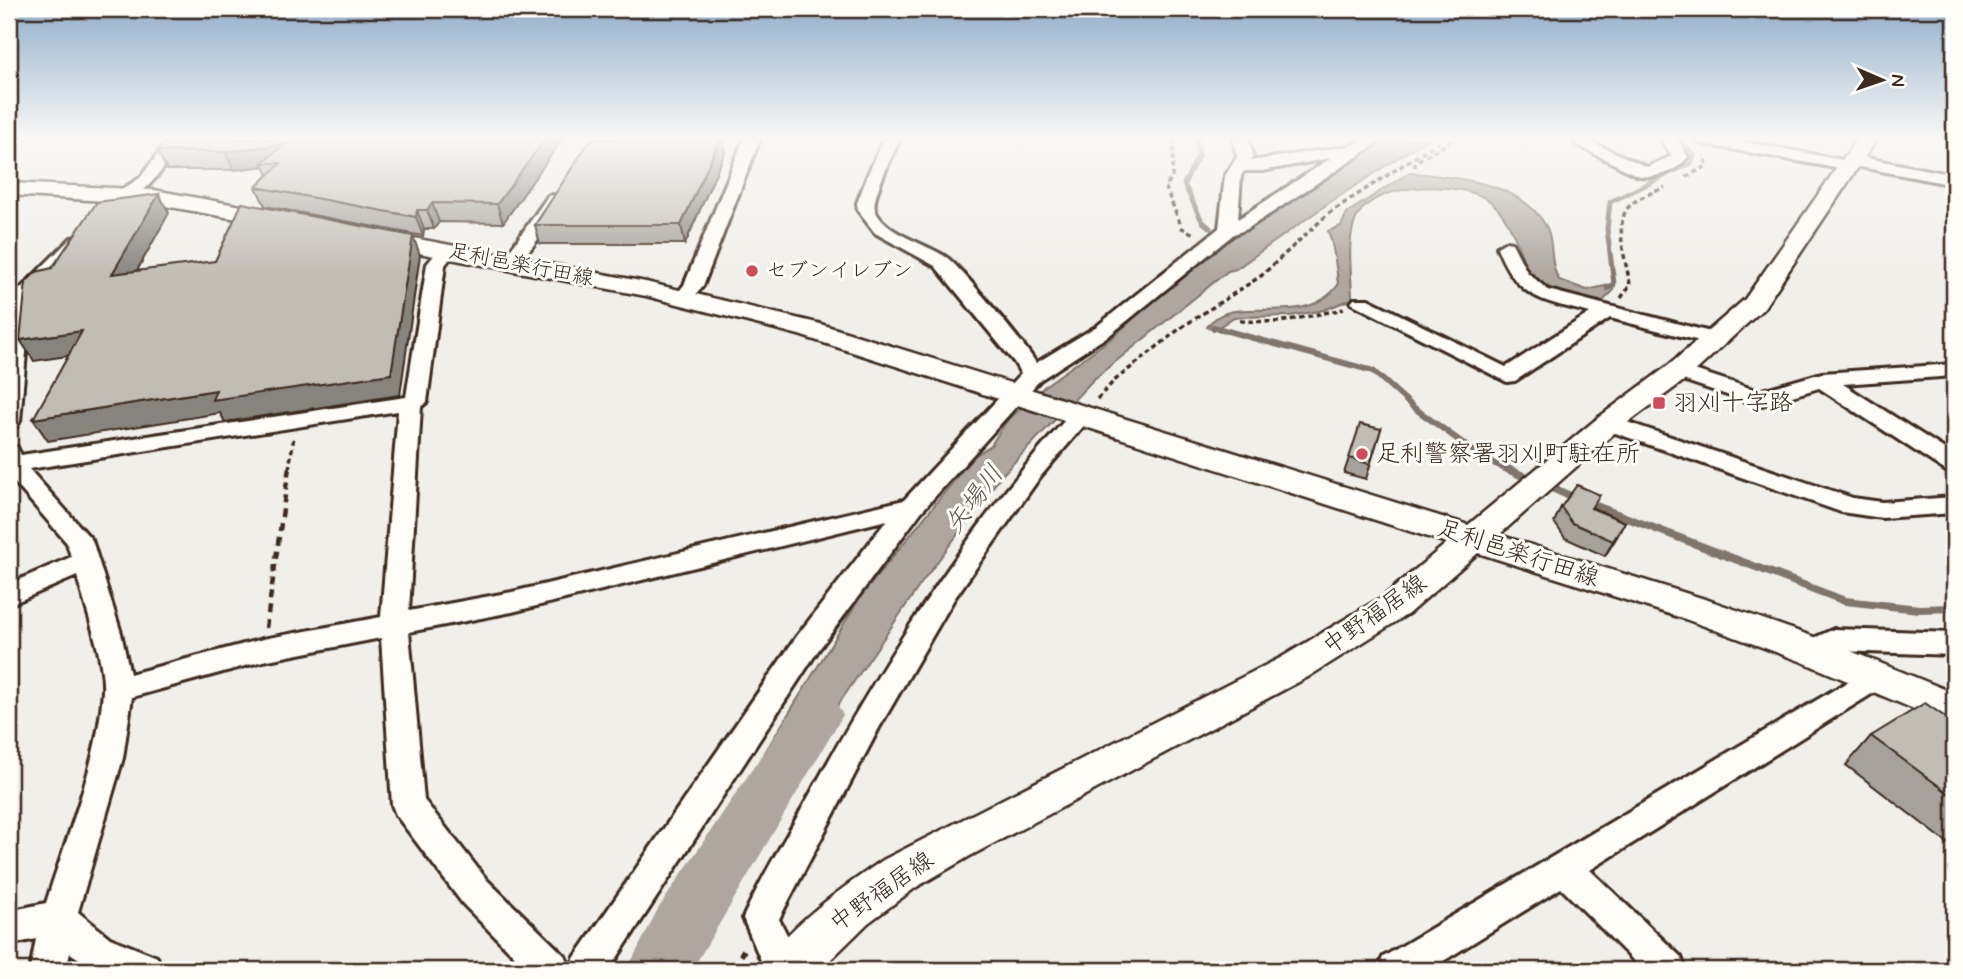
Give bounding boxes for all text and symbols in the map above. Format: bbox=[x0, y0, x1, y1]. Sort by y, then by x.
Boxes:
north arrow bbox=[1848, 46, 1918, 116]
text: N bbox=[1885, 74, 1910, 87]
street label: 足利邑楽行田線 bbox=[446, 237, 596, 293]
place label: セブンイレブン bbox=[766, 257, 913, 285]
marker: セブンイレブン bbox=[744, 263, 760, 279]
place label: 羽刈十字路 bbox=[1673, 388, 1793, 419]
marker: 羽刈十字路 bbox=[1651, 395, 1667, 411]
place label: 足利警察署羽刈町駐在所 bbox=[1376, 439, 1640, 470]
marker: 足利警察署羽刈町駐在所 bbox=[1354, 446, 1370, 462]
water label: 矢場川 bbox=[938, 459, 1012, 541]
street label: 足利邑楽行田線 bbox=[1433, 513, 1603, 595]
street label: 中野福居線 bbox=[1317, 568, 1433, 662]
street label: 中野福居線 bbox=[824, 845, 940, 939]

